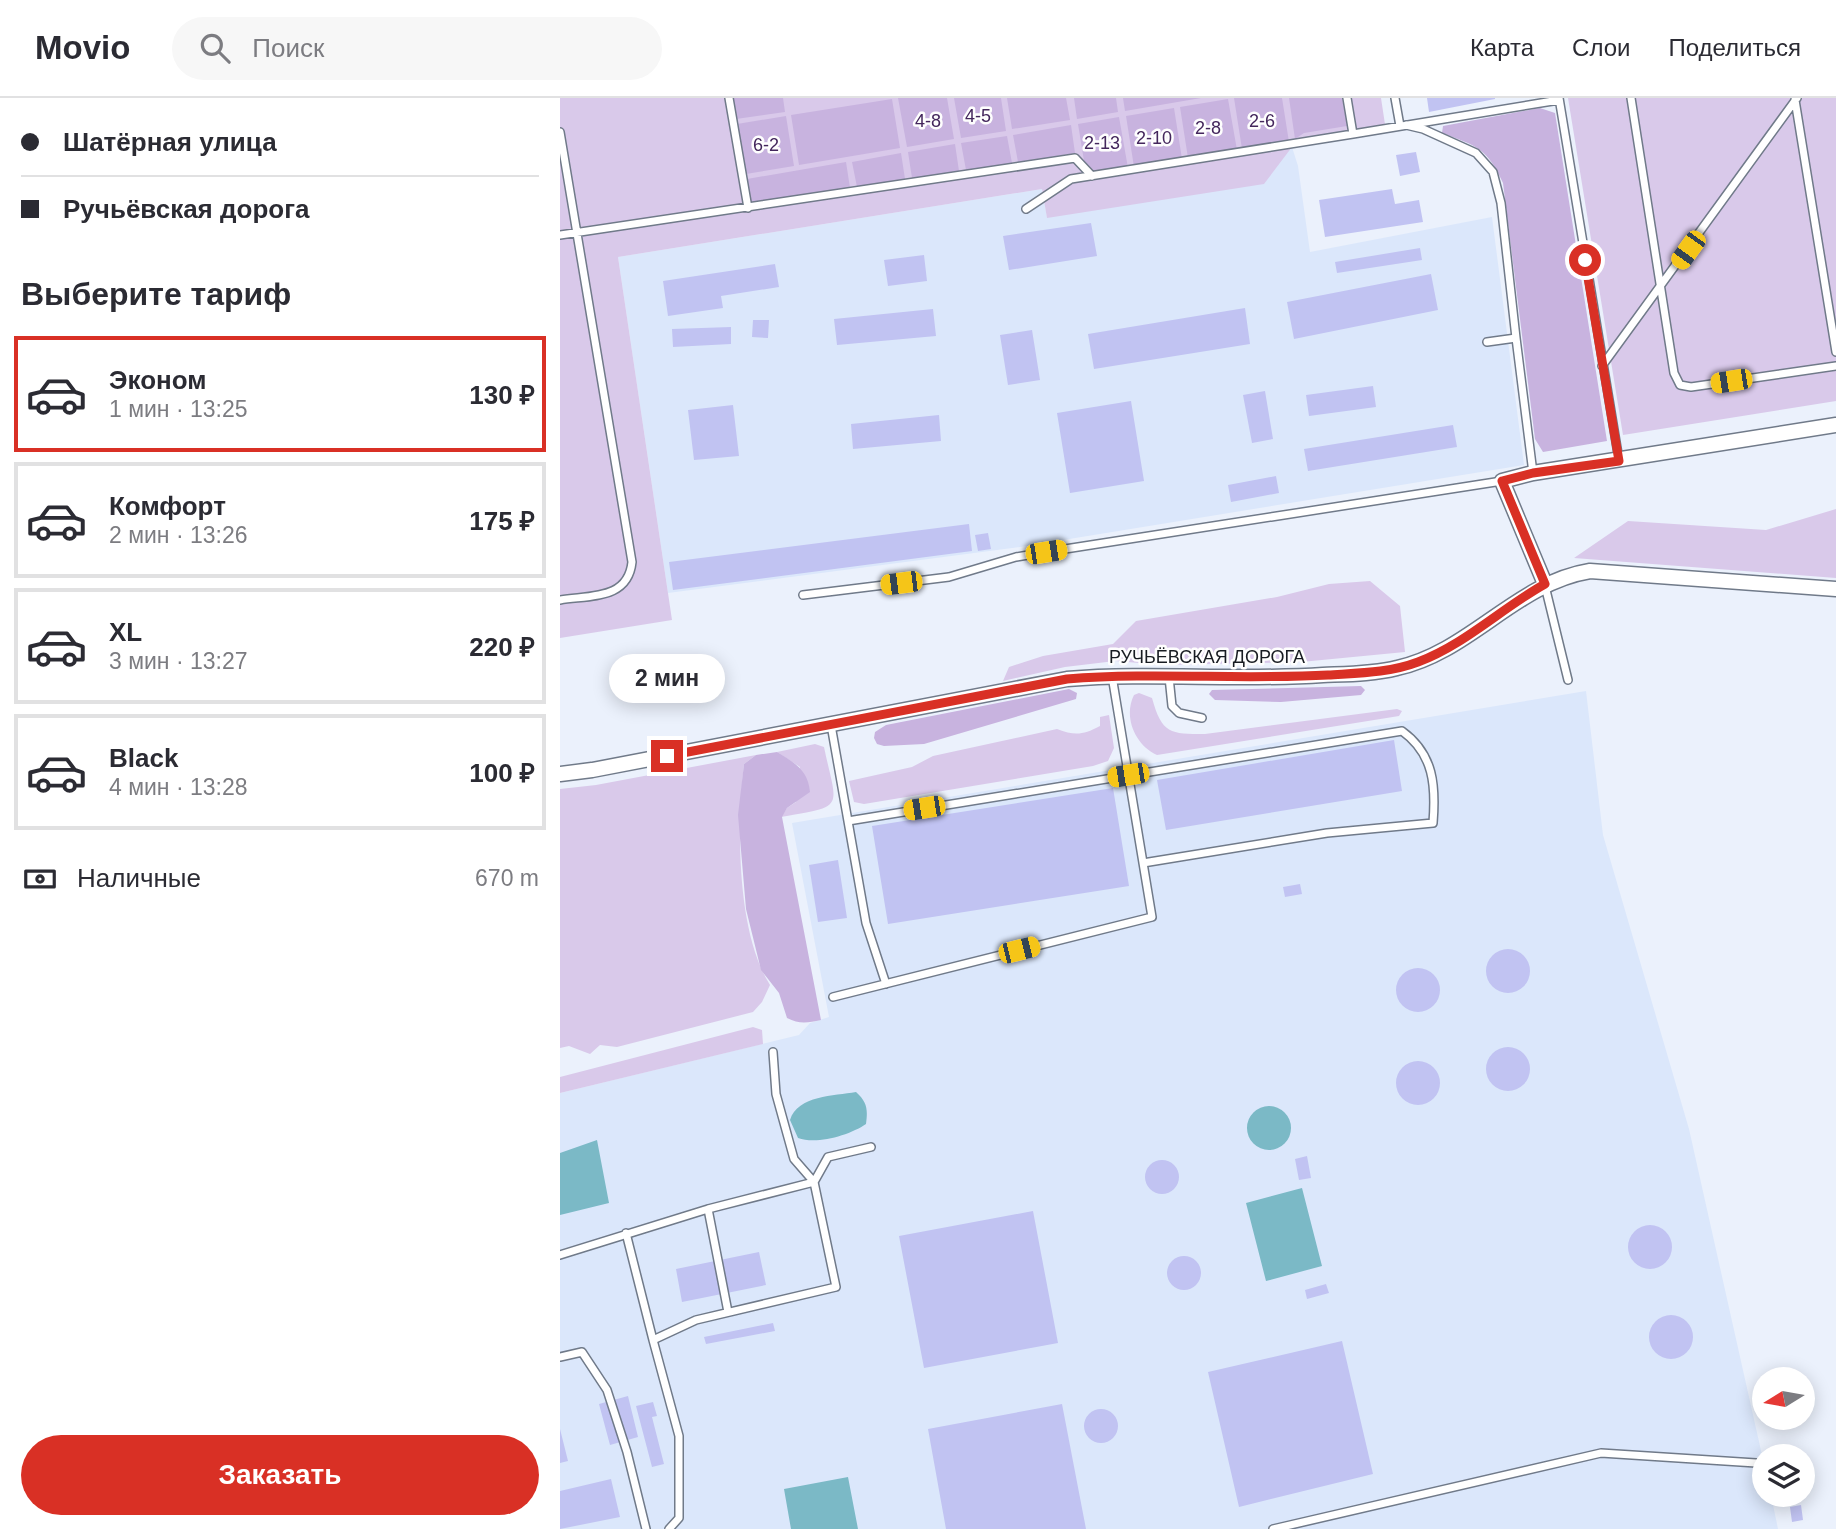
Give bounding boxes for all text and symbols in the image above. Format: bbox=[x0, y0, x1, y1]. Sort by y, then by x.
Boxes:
search box bbox=[172, 17, 662, 80]
text: Movio bbox=[35, 29, 130, 66]
icon: search bbox=[196, 29, 234, 67]
text: Поиск bbox=[252, 33, 324, 63]
text: Карта bbox=[1470, 34, 1534, 61]
text: Слои bbox=[1572, 34, 1630, 61]
text: Поделиться bbox=[1668, 34, 1801, 61]
park label: 4-5 bbox=[965, 106, 991, 126]
park label: 4-8 bbox=[915, 111, 941, 131]
park label: 2-6 bbox=[1249, 111, 1275, 131]
park label: 2-8 bbox=[1195, 118, 1221, 138]
text: Шатёрная улица bbox=[63, 127, 277, 157]
park label: 2-10 bbox=[1136, 128, 1172, 148]
park label: 2-13 bbox=[1084, 133, 1120, 153]
park label: 6-2 bbox=[753, 135, 779, 155]
text: Ручьёвская дорога bbox=[63, 194, 309, 224]
car bbox=[1668, 227, 1709, 273]
route start bbox=[1569, 244, 1601, 276]
text: Выберите тариф bbox=[21, 276, 291, 312]
icon: car bbox=[25, 363, 88, 426]
text: Эконом bbox=[109, 365, 207, 395]
car bbox=[1709, 367, 1754, 395]
text: 130 ₽ bbox=[469, 380, 535, 410]
text: 1 мин · 13:25 bbox=[109, 396, 248, 422]
icon: car bbox=[25, 489, 88, 552]
text: Комфорт bbox=[109, 491, 226, 521]
text: 175 ₽ bbox=[469, 506, 535, 536]
text: 2 мин · 13:26 bbox=[109, 522, 248, 548]
car bbox=[1024, 538, 1069, 566]
car bbox=[879, 570, 924, 596]
icon: car bbox=[25, 615, 88, 678]
text: XL bbox=[109, 617, 142, 647]
text: 220 ₽ bbox=[469, 632, 535, 662]
street label: РУЧЬЁВСКАЯ ДОРОГА bbox=[1109, 647, 1305, 667]
text: 3 мин · 13:27 bbox=[109, 648, 248, 674]
callout: 2 мин bbox=[609, 654, 725, 704]
text: 2 мин bbox=[635, 665, 699, 691]
route end bbox=[651, 740, 683, 772]
icon: car bbox=[25, 741, 88, 804]
text: Black bbox=[109, 743, 178, 773]
text: 100 ₽ bbox=[469, 758, 535, 788]
car bbox=[1106, 761, 1151, 789]
text: 4 мин · 13:28 bbox=[109, 774, 248, 800]
car bbox=[902, 794, 947, 822]
icon: cash bbox=[21, 860, 59, 898]
text: Наличные bbox=[77, 863, 201, 893]
text: 670 m bbox=[475, 865, 539, 891]
car bbox=[997, 935, 1042, 965]
north arrow bbox=[1752, 1367, 1815, 1430]
map controls bbox=[1752, 1367, 1815, 1507]
button: Заказать bbox=[21, 1435, 539, 1515]
button: layers bbox=[1752, 1444, 1815, 1507]

